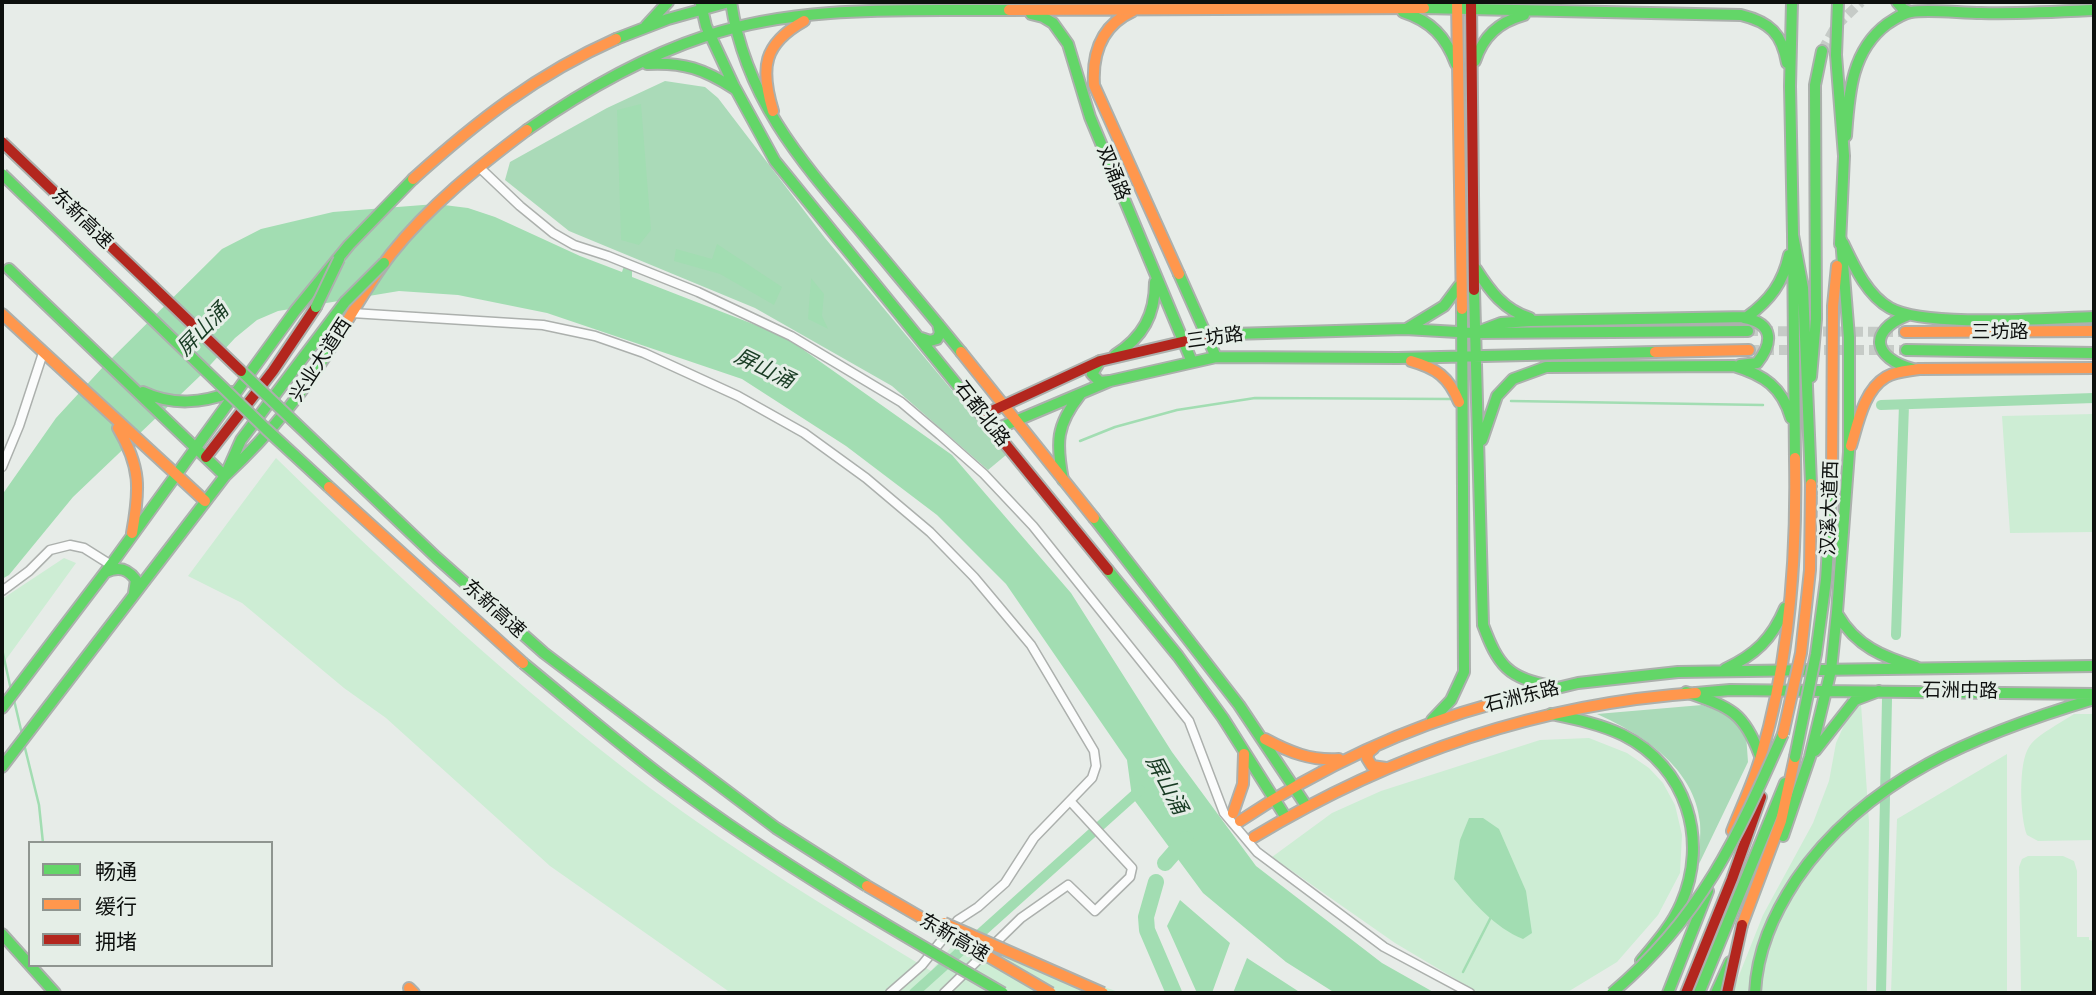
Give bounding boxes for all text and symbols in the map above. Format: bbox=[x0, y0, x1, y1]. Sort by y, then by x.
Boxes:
street label: 双涌路 bbox=[1092, 142, 1134, 204]
street label: 东新高速 bbox=[47, 184, 117, 254]
water label: 屏山涌 bbox=[172, 299, 234, 361]
street label: 兴业大道西 bbox=[286, 314, 356, 406]
street label: 三坊路 bbox=[1972, 321, 2028, 343]
street label: 三坊路 bbox=[1185, 323, 1245, 353]
water label: 屏山涌 bbox=[730, 344, 798, 394]
street label: 石都北路 bbox=[950, 377, 1014, 451]
street label: 汉溪大道西 bbox=[1817, 460, 1843, 556]
street label: 东新高速 bbox=[458, 575, 530, 643]
street label: 石洲东路 bbox=[1482, 677, 1562, 717]
street label: 石洲中路 bbox=[1922, 679, 1998, 703]
water label: 屏山涌 bbox=[1140, 751, 1192, 819]
legend bbox=[28, 841, 273, 967]
text: 畅通 bbox=[95, 859, 137, 884]
text: 缓行 bbox=[95, 894, 137, 919]
street label: 东新高速 bbox=[915, 909, 993, 967]
text: 拥堵 bbox=[95, 929, 137, 954]

